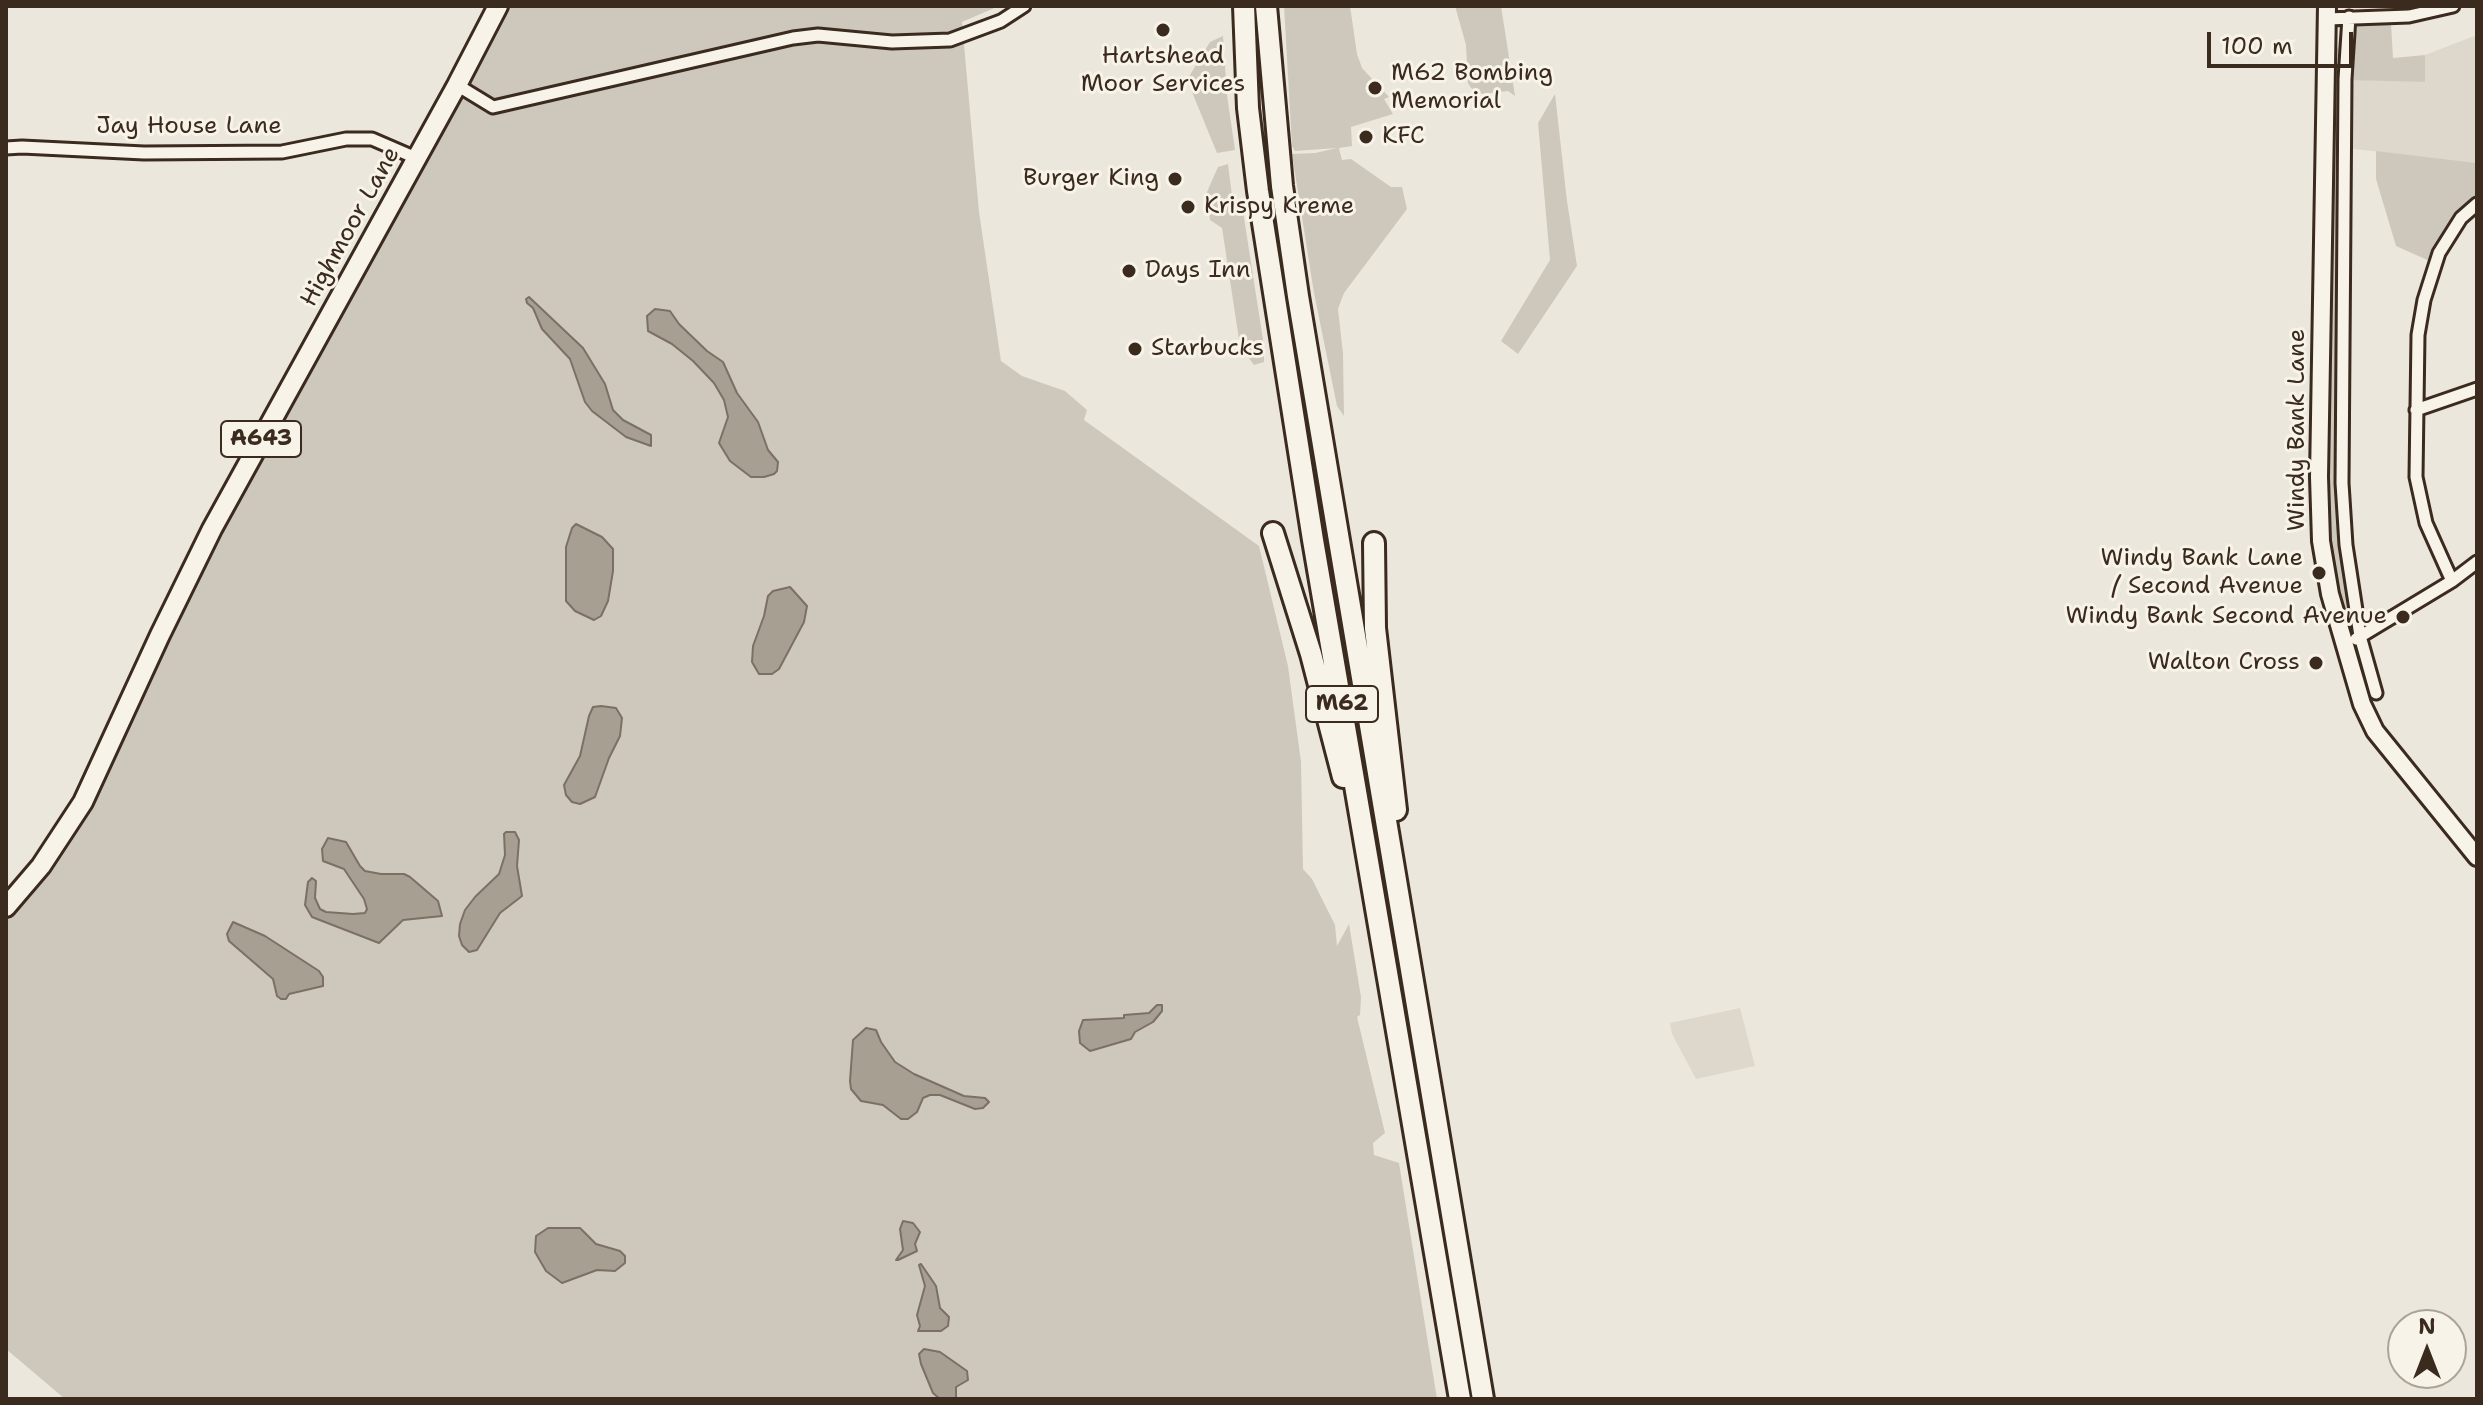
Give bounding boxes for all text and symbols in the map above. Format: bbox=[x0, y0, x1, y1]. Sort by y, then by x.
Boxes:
scale bar bbox=[2211, 16, 2357, 66]
marker: Hartshead Moor Services bbox=[1154, 21, 1172, 39]
text: 100 m bbox=[2221, 30, 2293, 62]
place label: Hartshead Moor Services bbox=[1081, 43, 1245, 99]
place label: M62 Bombing Memorial bbox=[1391, 60, 1553, 116]
marker: M62 Bombing Memorial bbox=[1366, 79, 1384, 97]
street label: Jay House Lane bbox=[96, 113, 282, 141]
place label: KFC bbox=[1382, 123, 1425, 151]
marker: KFC bbox=[1357, 128, 1375, 146]
street label: Highmoor Lane bbox=[295, 142, 407, 312]
place label: Burger King bbox=[1023, 165, 1159, 193]
marker: Burger King bbox=[1166, 170, 1184, 188]
place label: Krispy Kreme bbox=[1204, 193, 1354, 221]
marker: Krispy Kreme bbox=[1179, 198, 1197, 216]
place label: Days Inn bbox=[1145, 257, 1250, 285]
marker: Days Inn bbox=[1120, 262, 1138, 280]
street label: Windy Bank Lane bbox=[2284, 329, 2312, 531]
place label: Starbucks bbox=[1151, 335, 1264, 363]
marker: Starbucks bbox=[1126, 340, 1144, 358]
road number: A643 bbox=[221, 421, 301, 457]
place label: Windy Bank Lane / Second Avenue bbox=[2101, 545, 2303, 601]
marker: Windy Bank Lane / Second Avenue bbox=[2310, 564, 2328, 582]
place label: Windy Bank Second Avenue bbox=[2065, 603, 2387, 631]
marker: Windy Bank Second Avenue bbox=[2394, 608, 2412, 626]
place label: Walton Cross bbox=[2148, 649, 2300, 677]
marker: Walton Cross bbox=[2307, 654, 2325, 672]
road number: M62 bbox=[1306, 686, 1378, 722]
north arrow bbox=[2387, 1309, 2467, 1389]
text: N bbox=[2418, 1312, 2436, 1341]

